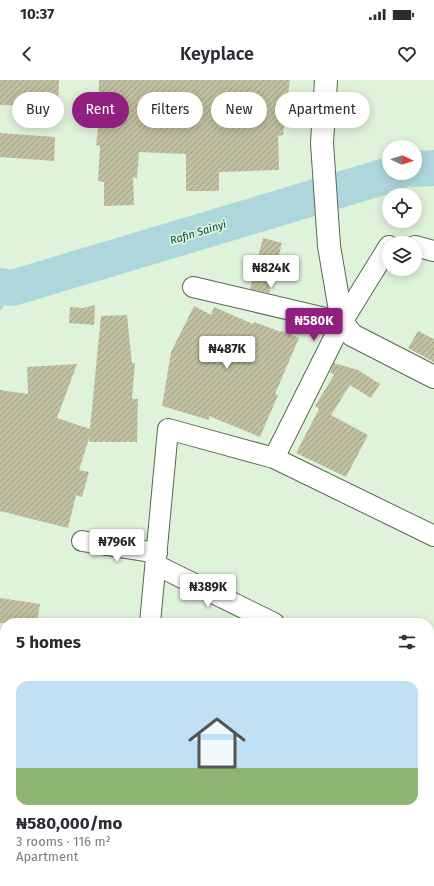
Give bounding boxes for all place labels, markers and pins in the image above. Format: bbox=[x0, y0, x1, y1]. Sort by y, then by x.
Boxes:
pin: ₦824K bbox=[243, 255, 299, 289]
pin: ₦580K bbox=[286, 308, 342, 342]
pin: ₦487K bbox=[199, 336, 255, 370]
pin: ₦796K bbox=[89, 529, 145, 563]
pin: ₦389K bbox=[180, 574, 236, 608]

